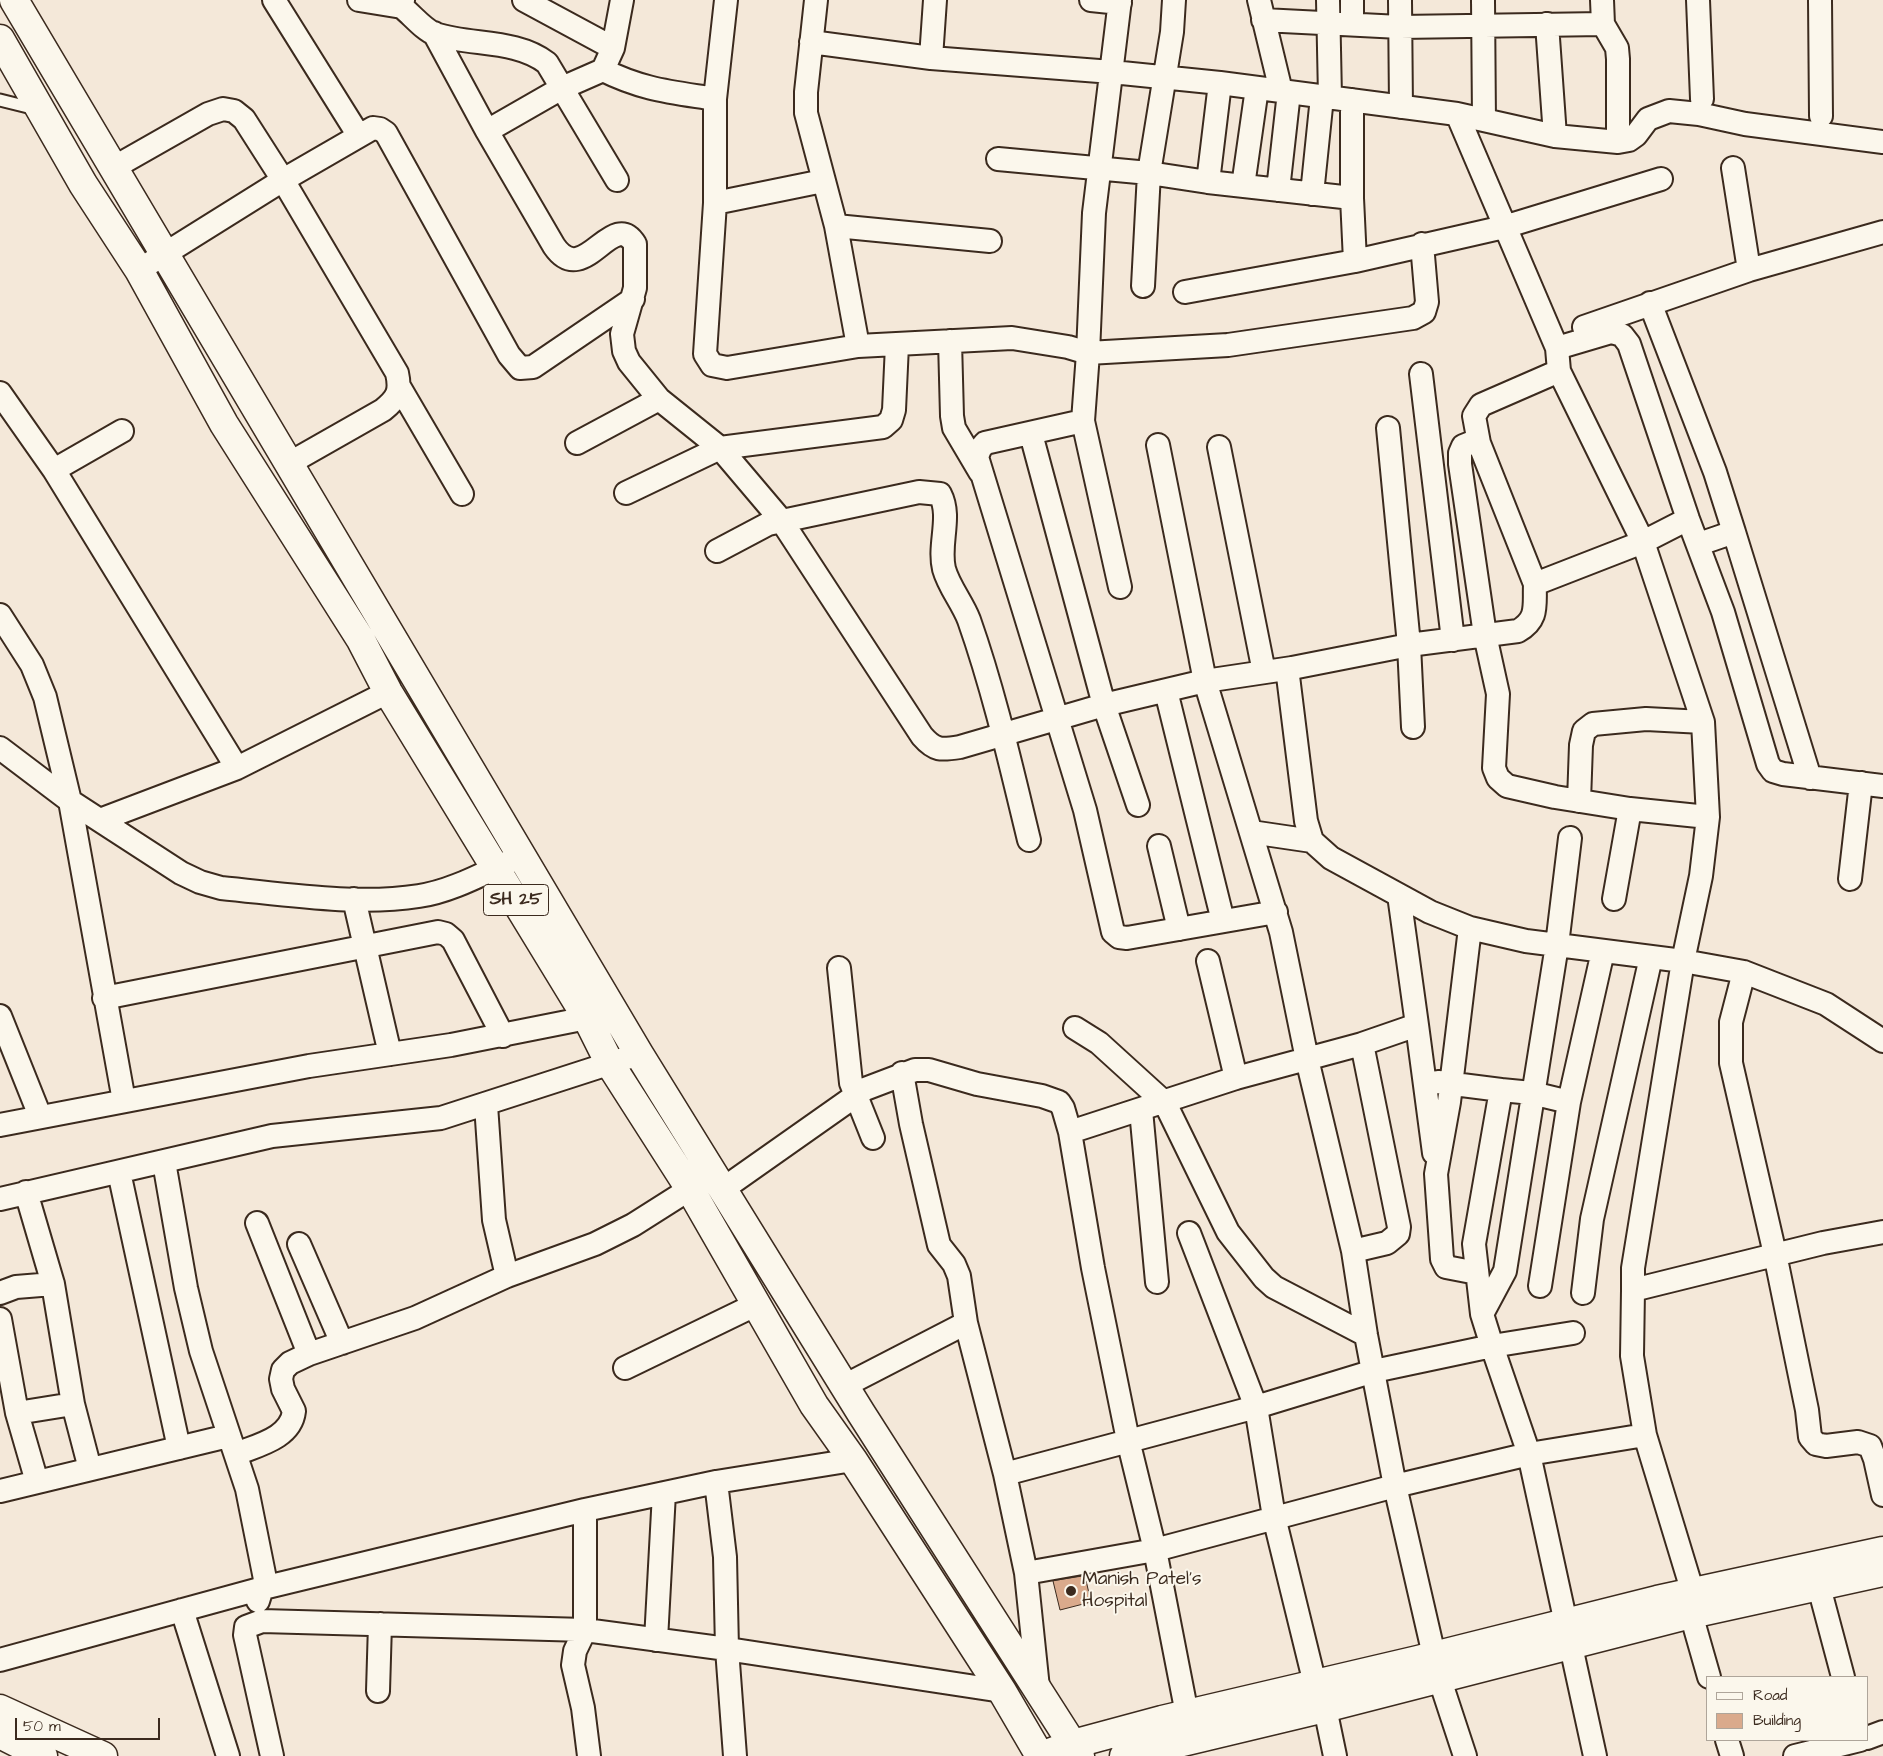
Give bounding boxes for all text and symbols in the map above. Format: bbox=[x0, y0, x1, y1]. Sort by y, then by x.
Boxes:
road number: SH 25 bbox=[484, 884, 548, 916]
place label: Manish Patel's Hospital bbox=[1082, 1569, 1202, 1613]
marker: Manish Patel's Hospital bbox=[1064, 1584, 1078, 1598]
legend bbox=[1706, 1676, 1868, 1741]
text: Road bbox=[1753, 1685, 1787, 1706]
scale bar bbox=[18, 1708, 162, 1740]
text: Building bbox=[1753, 1710, 1801, 1731]
text: 50 m bbox=[23, 1716, 61, 1737]

